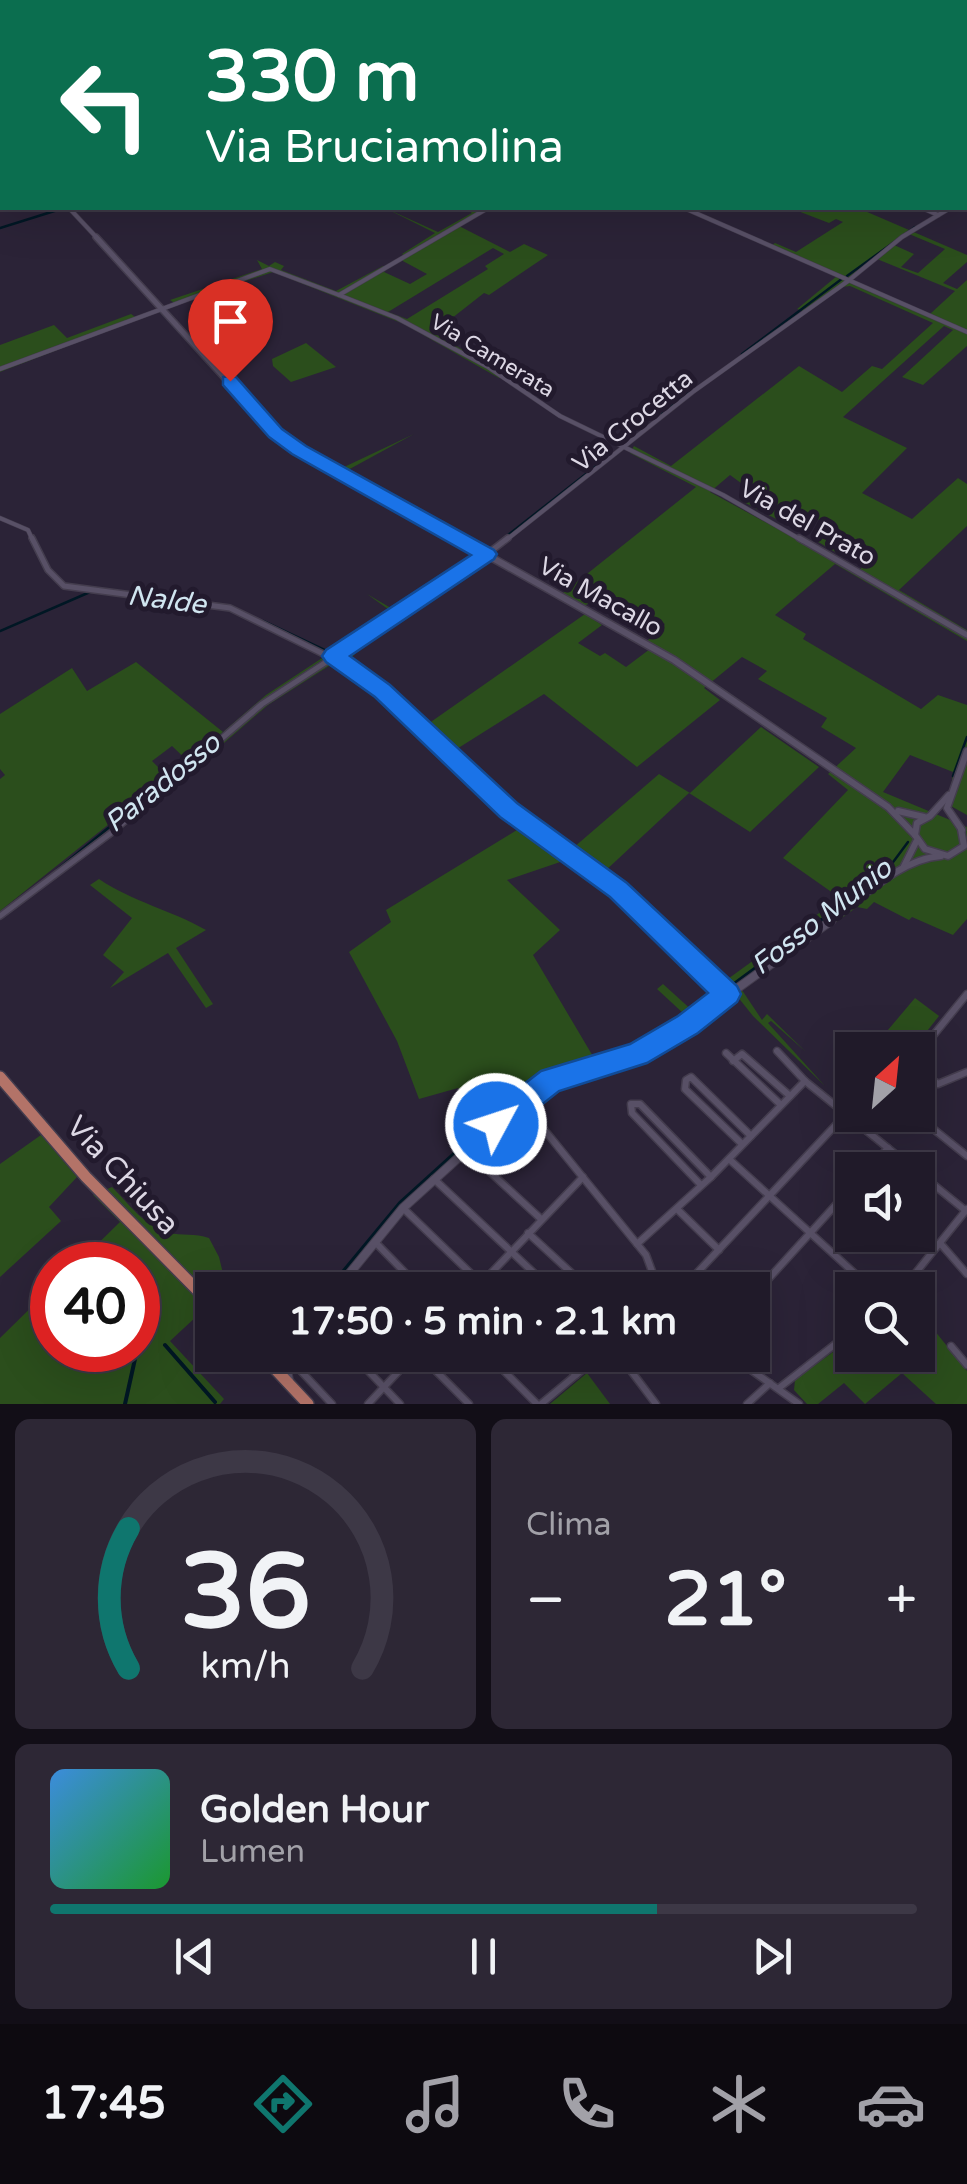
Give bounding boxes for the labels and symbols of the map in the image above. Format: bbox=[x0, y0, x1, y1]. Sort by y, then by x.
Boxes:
pin bbox=[188, 279, 273, 382]
street label: Via Camerata bbox=[426, 309, 559, 403]
street label: Via Crocetta bbox=[566, 363, 699, 478]
street label: Via del Prato bbox=[734, 473, 881, 573]
street label: Via Macallo bbox=[533, 551, 668, 643]
water label: Nalde bbox=[126, 578, 210, 622]
water label: Paradosso bbox=[98, 725, 229, 840]
water label: Fosso Munio bbox=[745, 850, 900, 982]
north arrow bbox=[835, 1032, 935, 1132]
position arrow bbox=[444, 1072, 548, 1176]
street label: Via Chiusa bbox=[58, 1108, 187, 1242]
speed limit sign: 40 bbox=[30, 1242, 160, 1372]

